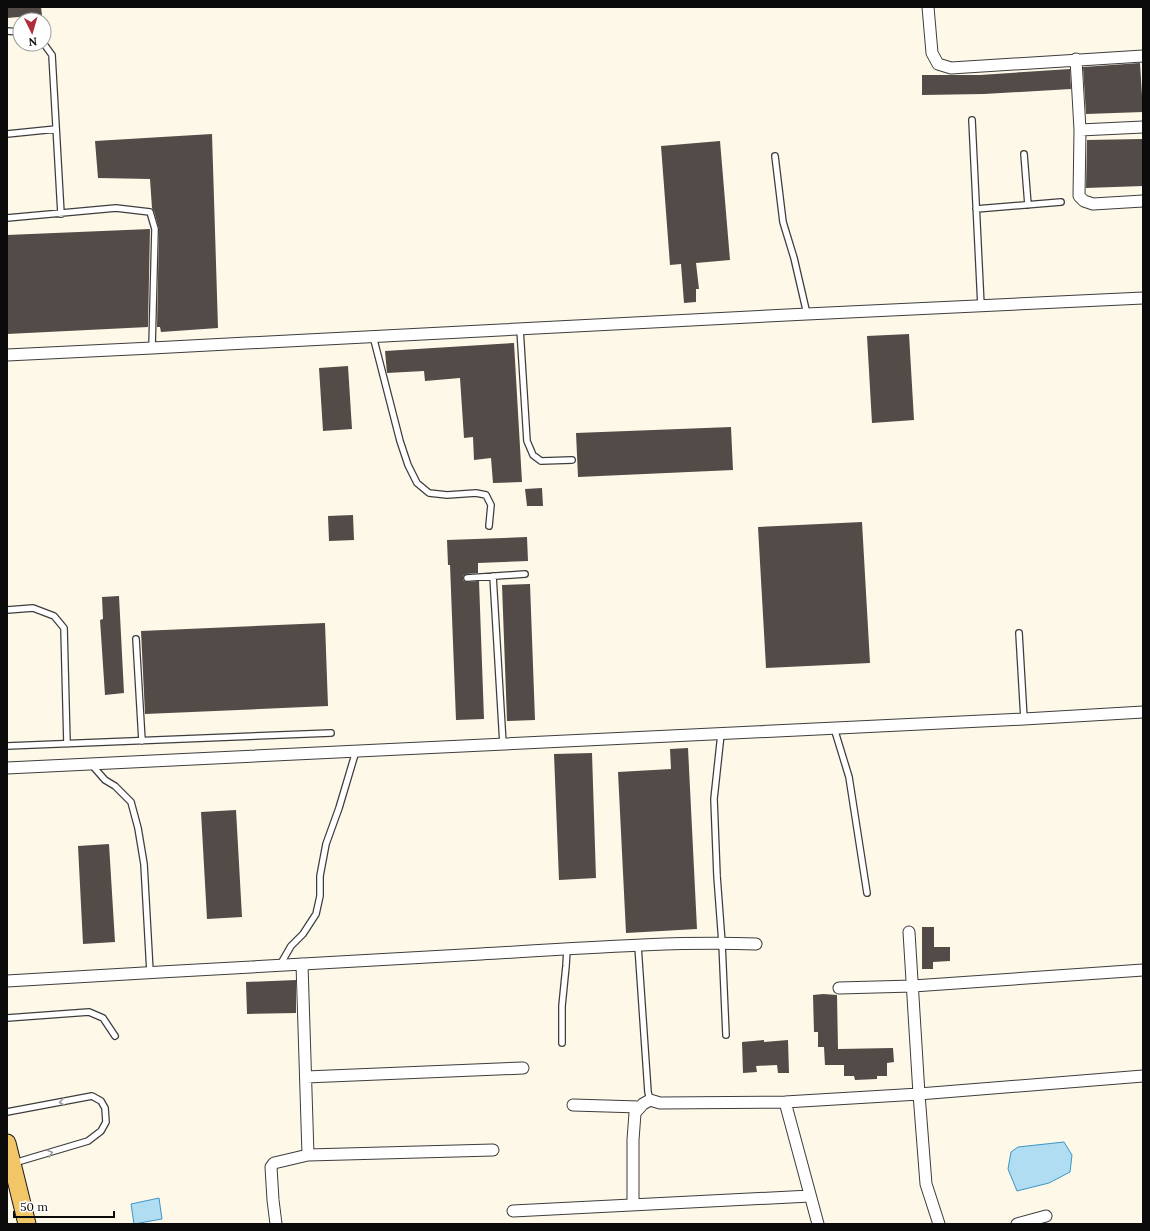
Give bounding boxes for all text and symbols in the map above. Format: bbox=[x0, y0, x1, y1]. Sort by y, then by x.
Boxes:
north arrow bbox=[12, 12, 52, 52]
text: N bbox=[28, 35, 38, 49]
one-way arrow bbox=[59, 1097, 65, 1106]
one-way arrow bbox=[46, 1149, 53, 1158]
scale bar bbox=[14, 1193, 114, 1219]
text: 50 m bbox=[20, 1199, 48, 1214]

